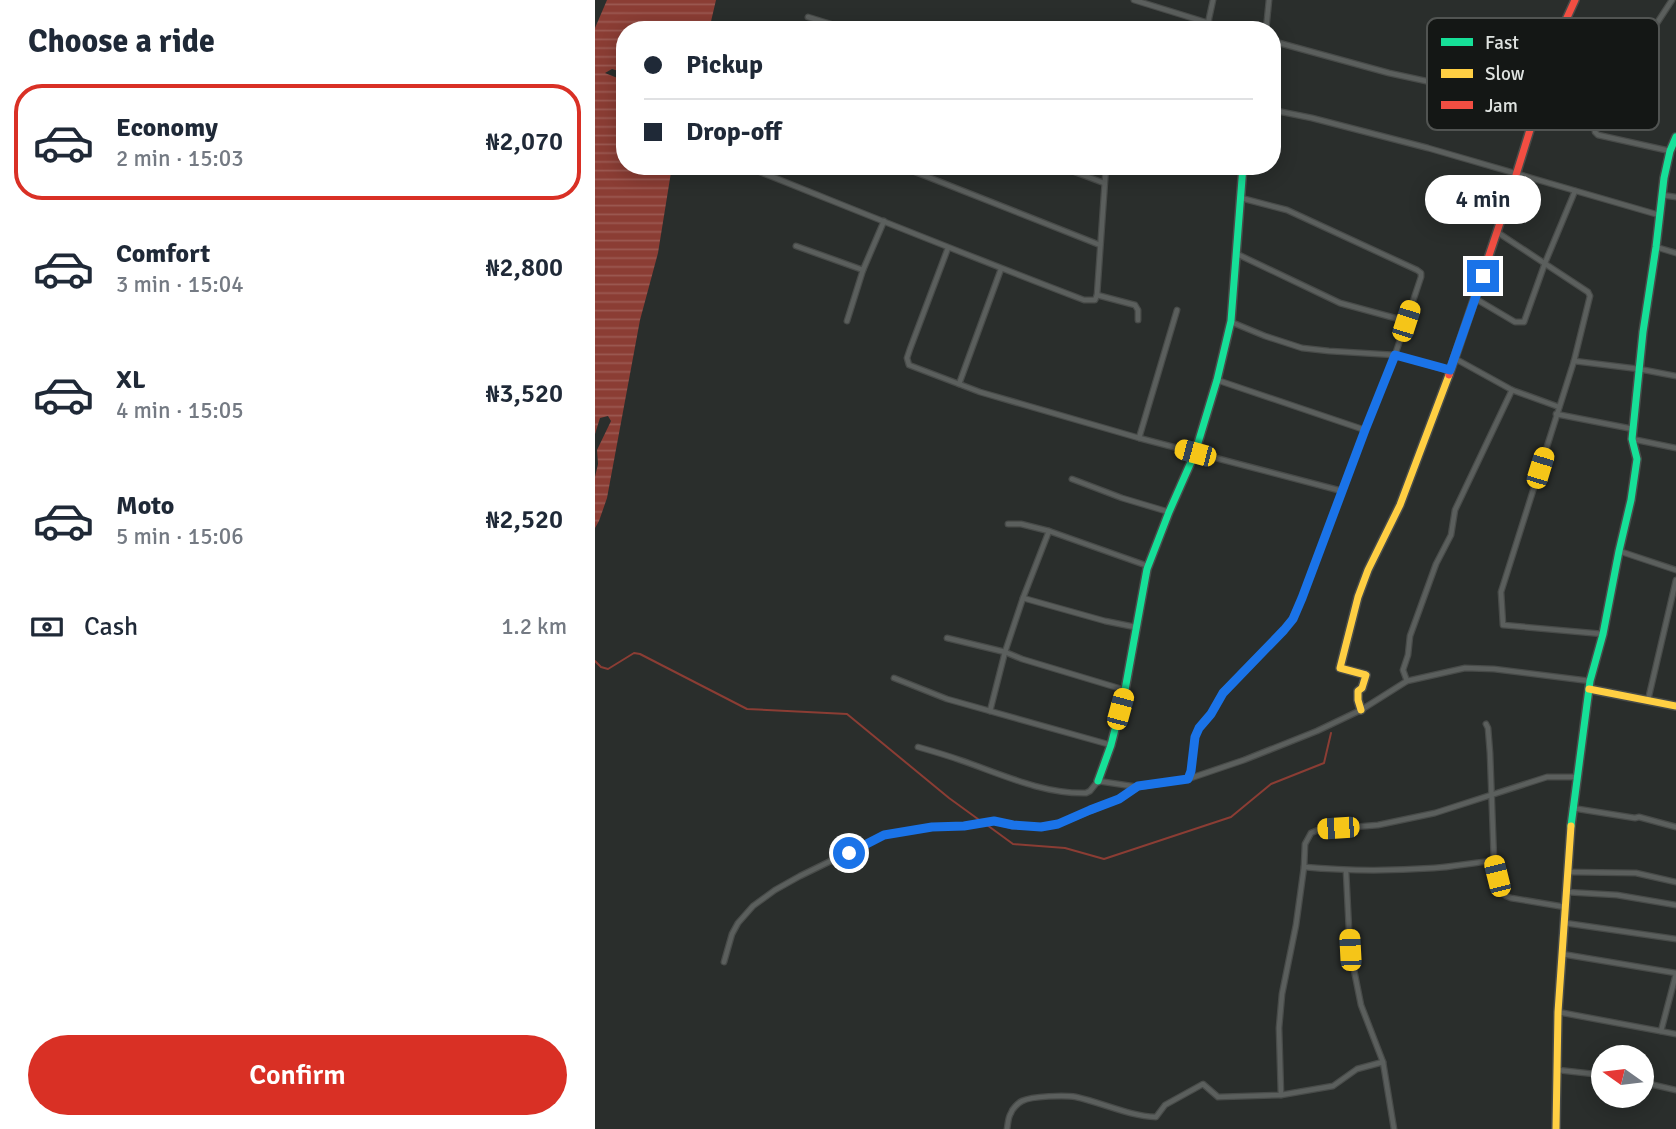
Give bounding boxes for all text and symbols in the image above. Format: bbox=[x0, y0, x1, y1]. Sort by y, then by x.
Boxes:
legend bbox=[1427, 18, 1659, 130]
text: Choose a ride bbox=[28, 22, 215, 61]
text: Fast bbox=[1485, 31, 1519, 55]
text: Pickup bbox=[686, 49, 763, 81]
text: Slow bbox=[1485, 62, 1525, 86]
text: Jam bbox=[1485, 94, 1518, 118]
icon: car bbox=[32, 111, 95, 174]
text: Economy bbox=[116, 112, 218, 144]
text: Drop-off bbox=[686, 116, 782, 148]
text: ₦2,070 bbox=[485, 126, 563, 158]
text: 2 min · 15:03 bbox=[116, 144, 244, 173]
callout: 4 min bbox=[1425, 174, 1541, 224]
text: 4 min bbox=[1455, 185, 1511, 214]
icon: car bbox=[32, 237, 95, 300]
text: Comfort bbox=[116, 238, 210, 270]
text: ₦2,800 bbox=[485, 252, 563, 284]
route end bbox=[1467, 260, 1499, 292]
text: 3 min · 15:04 bbox=[116, 270, 244, 299]
car bbox=[1390, 298, 1423, 344]
icon: car bbox=[32, 363, 95, 426]
text: XL bbox=[116, 364, 146, 396]
text: ₦3,520 bbox=[485, 378, 563, 410]
text: 4 min · 15:05 bbox=[116, 396, 244, 425]
car bbox=[1172, 437, 1219, 469]
car bbox=[1524, 445, 1557, 491]
icon: car bbox=[32, 489, 95, 552]
text: Moto bbox=[116, 490, 174, 522]
text: ₦2,520 bbox=[485, 504, 563, 536]
text: 5 min · 15:06 bbox=[116, 522, 244, 551]
icon: cash bbox=[28, 608, 66, 646]
text: Cash bbox=[84, 611, 138, 643]
text: 1.2 km bbox=[501, 612, 567, 641]
car bbox=[1105, 686, 1136, 732]
car bbox=[1317, 816, 1360, 840]
route start bbox=[833, 837, 865, 869]
car bbox=[1482, 853, 1513, 899]
car bbox=[1339, 928, 1362, 972]
button: Confirm bbox=[28, 1035, 567, 1115]
north arrow bbox=[1591, 1045, 1654, 1108]
map controls bbox=[1591, 1045, 1654, 1108]

